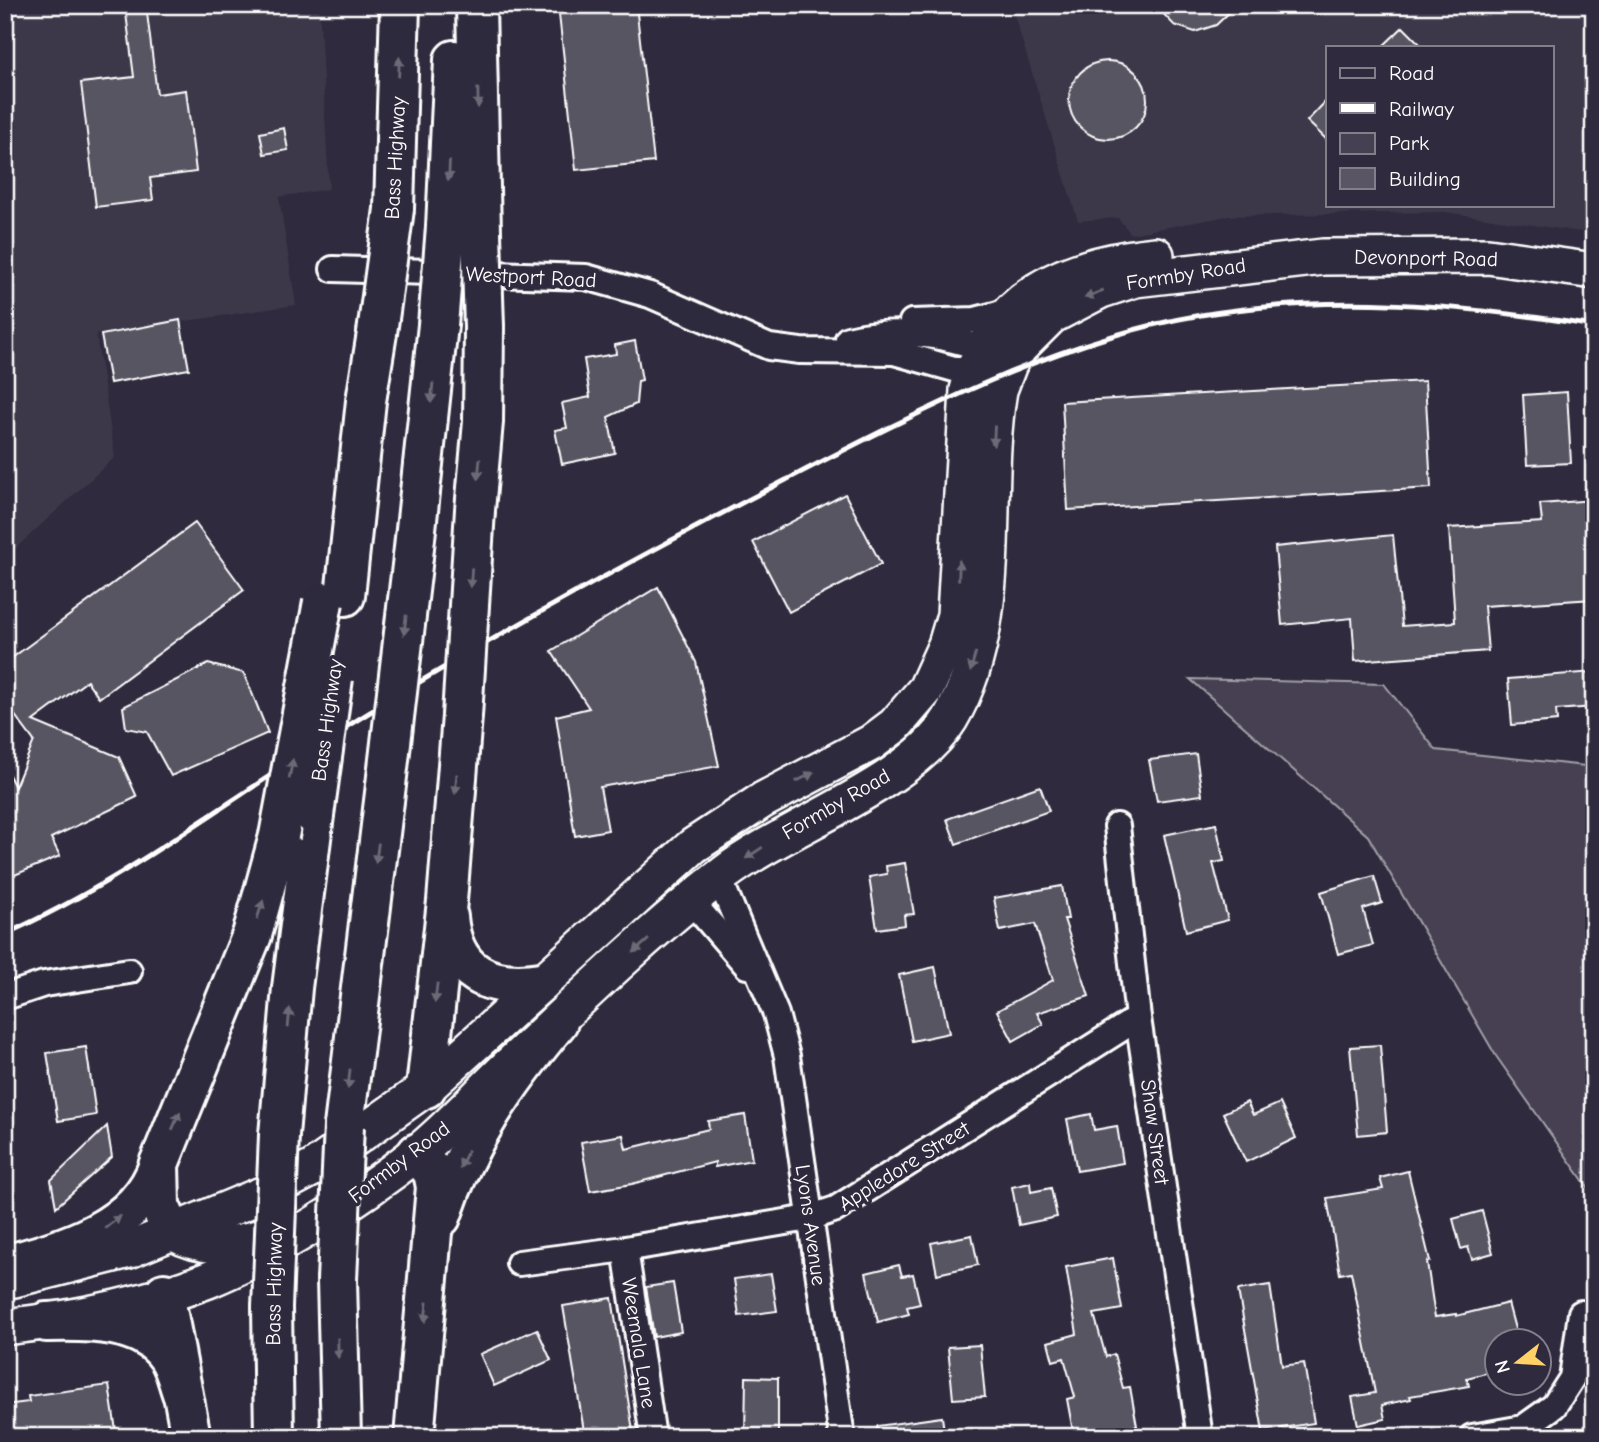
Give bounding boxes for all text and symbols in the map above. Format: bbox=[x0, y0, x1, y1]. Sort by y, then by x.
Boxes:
legend bbox=[1326, 46, 1554, 206]
one-way arrow bbox=[394, 56, 405, 78]
text: Road bbox=[1389, 61, 1434, 85]
one-way arrow bbox=[473, 87, 484, 109]
street label: Bass Highway bbox=[380, 95, 410, 220]
text: Railway bbox=[1389, 97, 1454, 121]
text: Park bbox=[1389, 131, 1429, 155]
one-way arrow bbox=[443, 161, 454, 183]
text: Building bbox=[1389, 167, 1461, 191]
street label: Devonport Road bbox=[1354, 245, 1498, 271]
street label: Formby Road bbox=[1125, 253, 1247, 295]
street label: Westport Road bbox=[465, 262, 597, 292]
one-way arrow bbox=[1083, 288, 1104, 299]
one-way arrow bbox=[426, 382, 437, 404]
one-way arrow bbox=[988, 425, 999, 447]
one-way arrow bbox=[473, 458, 484, 480]
one-way arrow bbox=[953, 559, 964, 581]
one-way arrow bbox=[465, 567, 476, 589]
one-way arrow bbox=[399, 614, 410, 636]
one-way arrow bbox=[967, 651, 977, 672]
street label: Bass Highway bbox=[307, 657, 348, 783]
one-way arrow bbox=[286, 758, 297, 780]
street label: Formby Road bbox=[778, 763, 894, 845]
one-way arrow bbox=[796, 772, 816, 784]
one-way arrow bbox=[450, 773, 461, 795]
one-way arrow bbox=[371, 842, 382, 864]
one-way arrow bbox=[744, 846, 764, 859]
one-way arrow bbox=[256, 899, 266, 920]
one-way arrow bbox=[632, 938, 649, 954]
one-way arrow bbox=[431, 982, 442, 1004]
one-way arrow bbox=[284, 1007, 295, 1029]
one-way arrow bbox=[343, 1068, 354, 1090]
street label: Shaw Street bbox=[1136, 1078, 1174, 1187]
one-way arrow bbox=[170, 1111, 182, 1131]
street label: Formby Road bbox=[344, 1116, 454, 1208]
street label: Appledore Street bbox=[834, 1116, 975, 1216]
one-way arrow bbox=[458, 1149, 469, 1169]
street label: Lyons Avenue bbox=[791, 1163, 831, 1287]
one-way arrow bbox=[104, 1214, 122, 1229]
street label: Bass Highway bbox=[261, 1222, 287, 1346]
street label: Weemala Lane bbox=[617, 1276, 661, 1410]
one-way arrow bbox=[420, 1302, 431, 1324]
north arrow bbox=[1484, 1326, 1554, 1396]
one-way arrow bbox=[333, 1337, 344, 1359]
text: N bbox=[1490, 1358, 1515, 1376]

